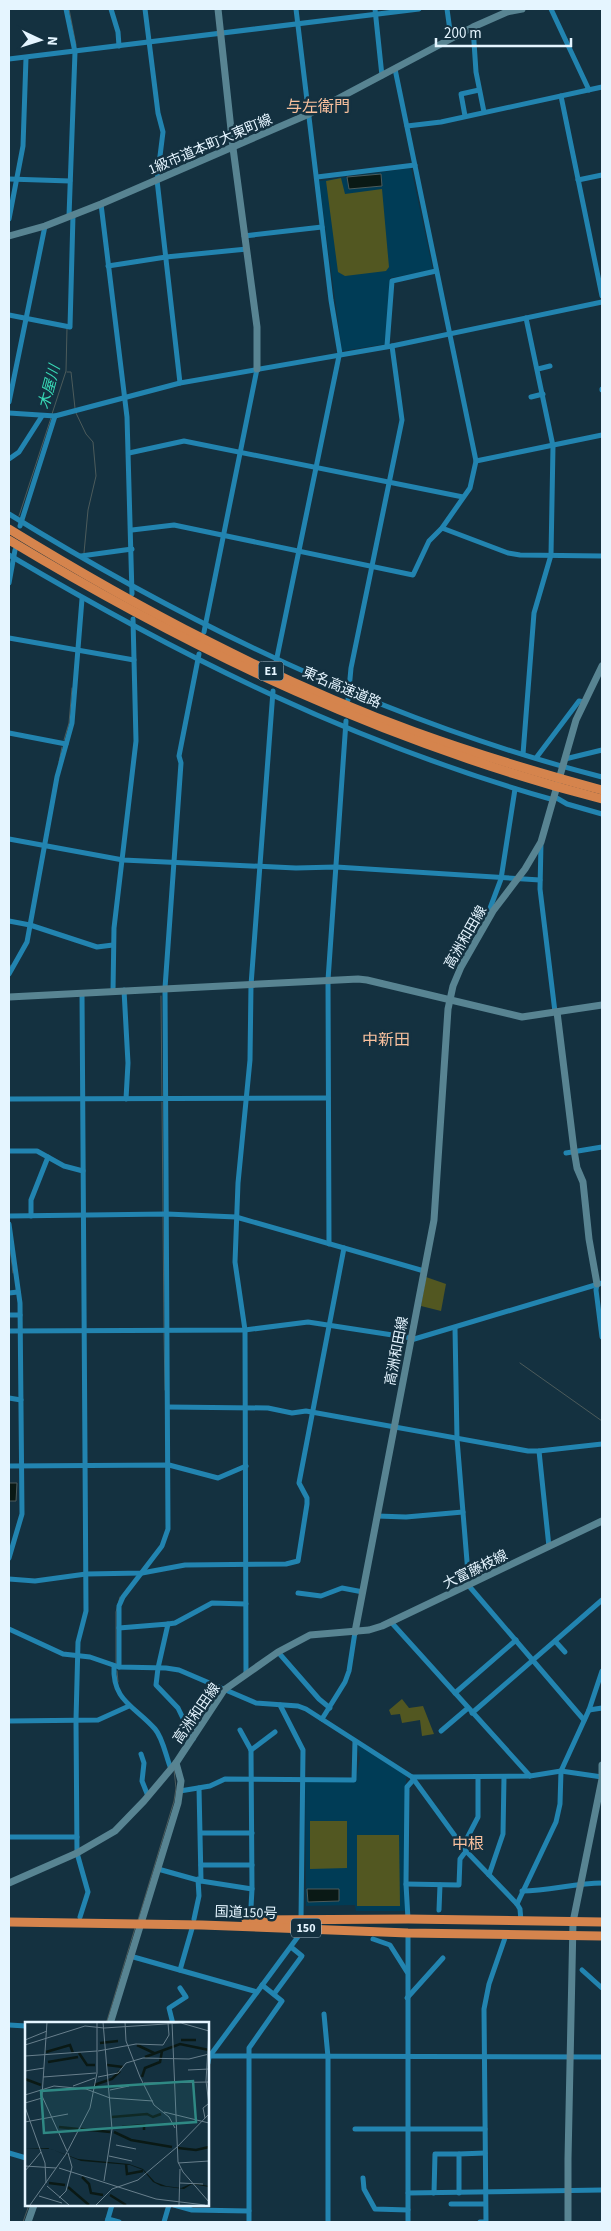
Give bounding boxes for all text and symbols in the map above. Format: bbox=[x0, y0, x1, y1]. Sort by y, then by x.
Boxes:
north arrow bbox=[15, 15, 65, 65]
scale bar bbox=[436, 15, 571, 47]
text: 200 m bbox=[444, 23, 482, 44]
text: N bbox=[42, 35, 62, 46]
district label: 与左衛門 bbox=[286, 96, 350, 118]
street label: 1級市道本町大東町線 bbox=[145, 110, 275, 180]
water label: 木屋川 bbox=[34, 361, 66, 412]
road number: E1 bbox=[258, 661, 284, 680]
street label: 東名高速道路 bbox=[299, 662, 384, 714]
street label: 高洲和田線 bbox=[440, 902, 492, 973]
district label: 中新田 bbox=[362, 1029, 410, 1051]
street label: 高洲和田線 bbox=[380, 1315, 413, 1387]
street label: 大富藤枝線 bbox=[440, 1546, 511, 1594]
street label: 高洲和田線 bbox=[169, 1679, 225, 1748]
district label: 中根 bbox=[452, 1833, 484, 1855]
street label: 国道150号 bbox=[214, 1902, 278, 1924]
road number: 150 bbox=[291, 1919, 321, 1938]
inset map bbox=[25, 2022, 209, 2206]

